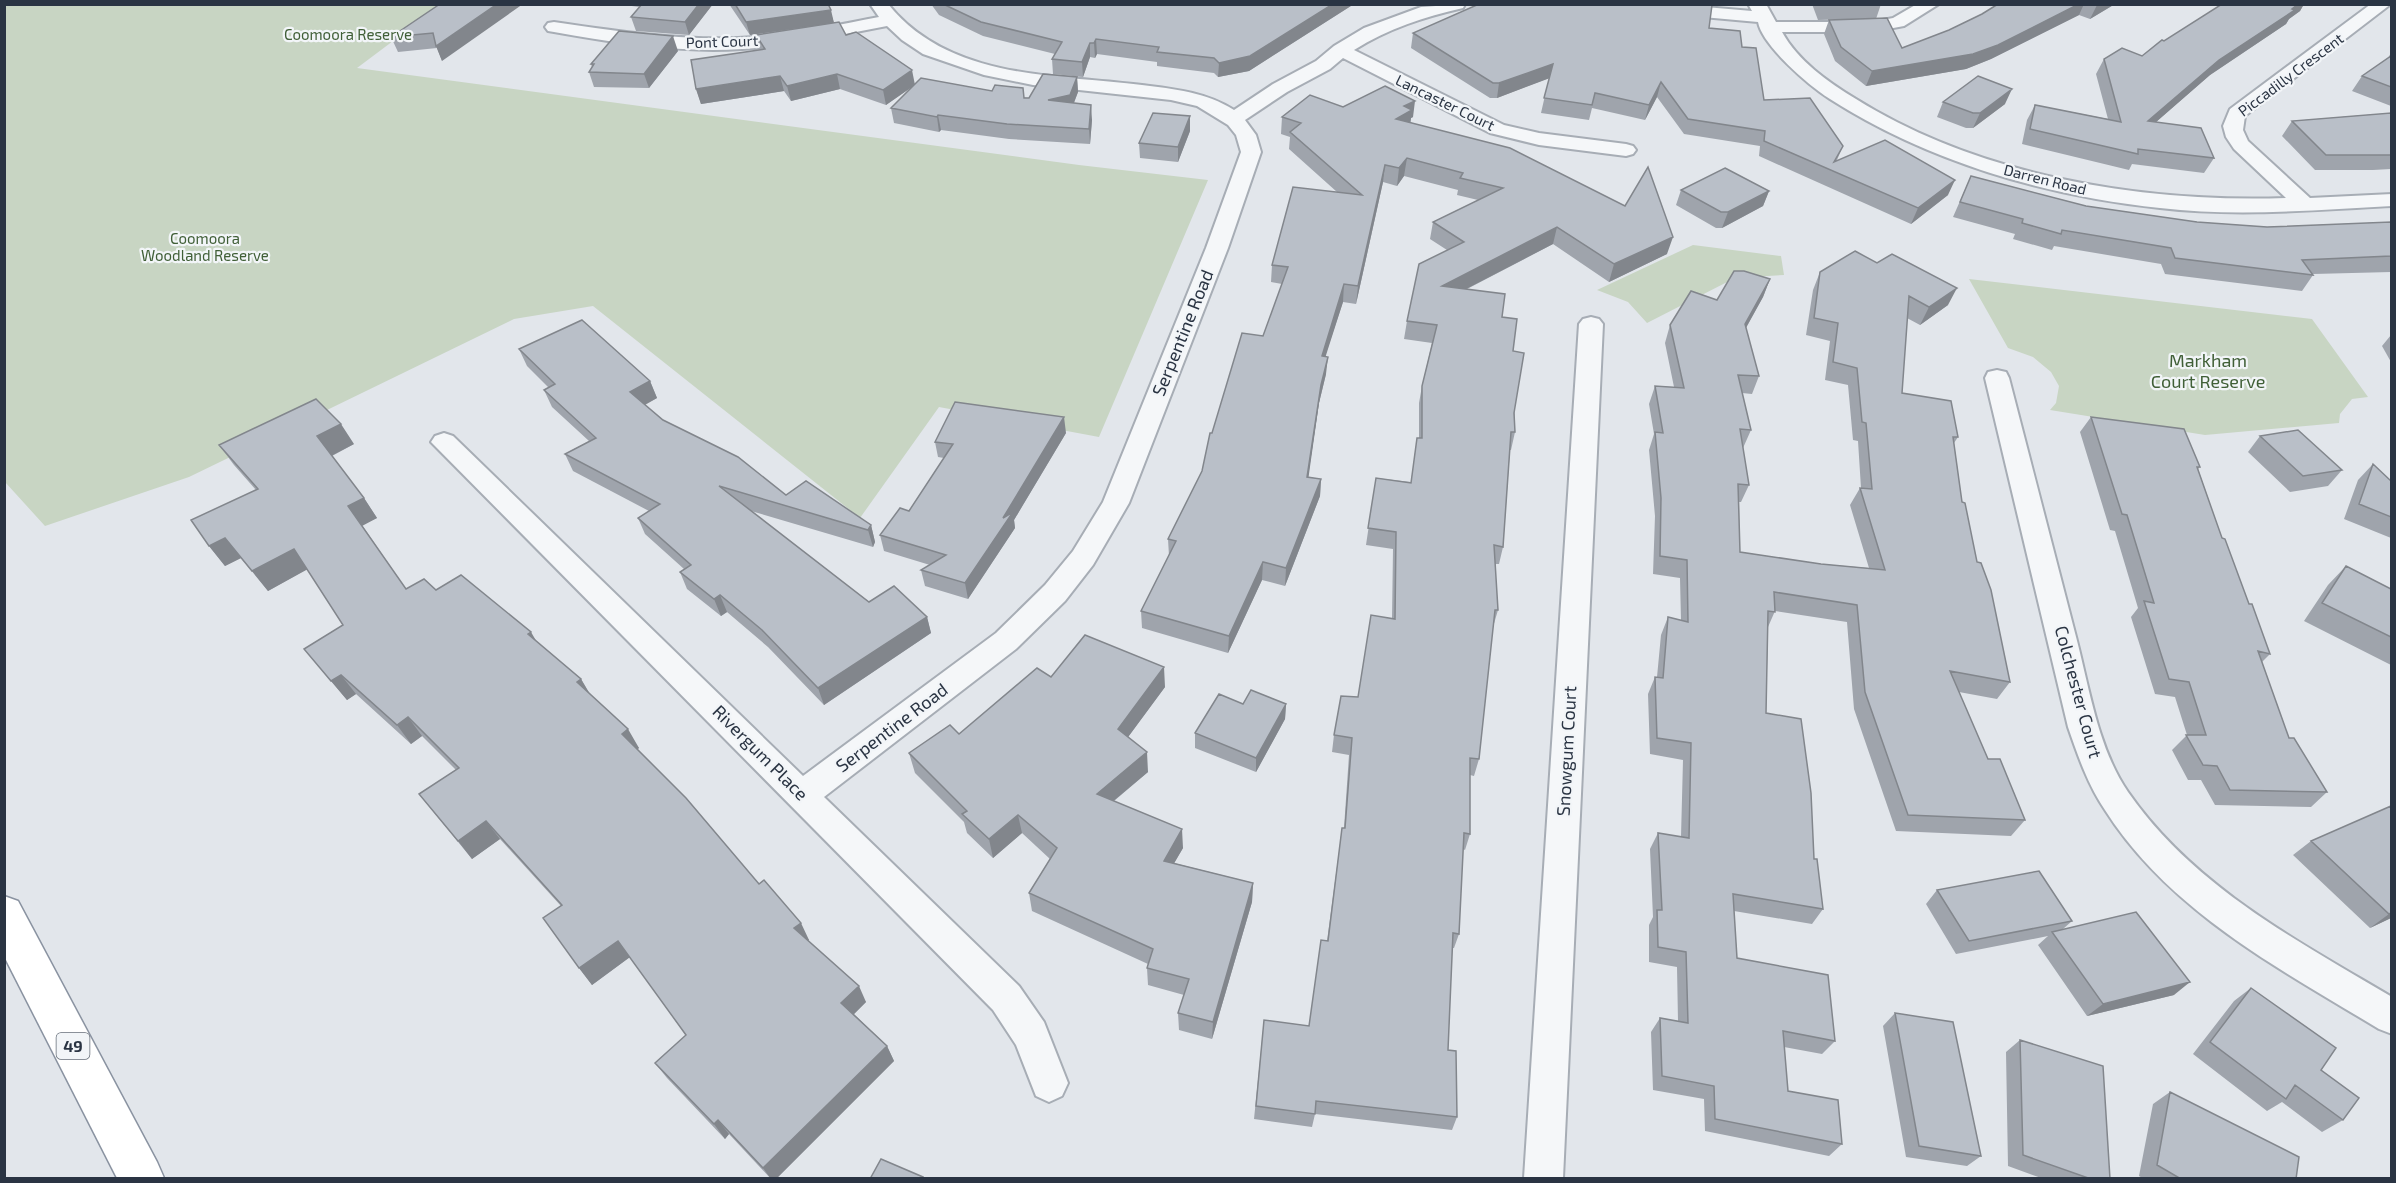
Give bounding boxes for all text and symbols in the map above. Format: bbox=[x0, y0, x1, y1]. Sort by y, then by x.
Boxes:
park label: Coomoora Reserve bbox=[284, 25, 412, 43]
street label: Piccadilly Crescent bbox=[2234, 29, 2347, 120]
street label: Pont Court bbox=[685, 31, 759, 51]
street label: Lancaster Court bbox=[1393, 70, 1498, 134]
street label: Darren Road bbox=[2002, 160, 2089, 198]
park label: Coomoora Woodland Reserve bbox=[141, 229, 269, 264]
street label: Serpentine Road bbox=[1147, 266, 1217, 399]
park label: Markham Court Reserve bbox=[2151, 349, 2265, 392]
street label: Colchester Court bbox=[2051, 623, 2107, 760]
street label: Serpentine Road bbox=[831, 678, 952, 776]
street label: Snowgum Court bbox=[1552, 685, 1580, 817]
street label: Rivergum Place bbox=[708, 700, 813, 805]
road number: 49 bbox=[56, 1033, 90, 1059]

